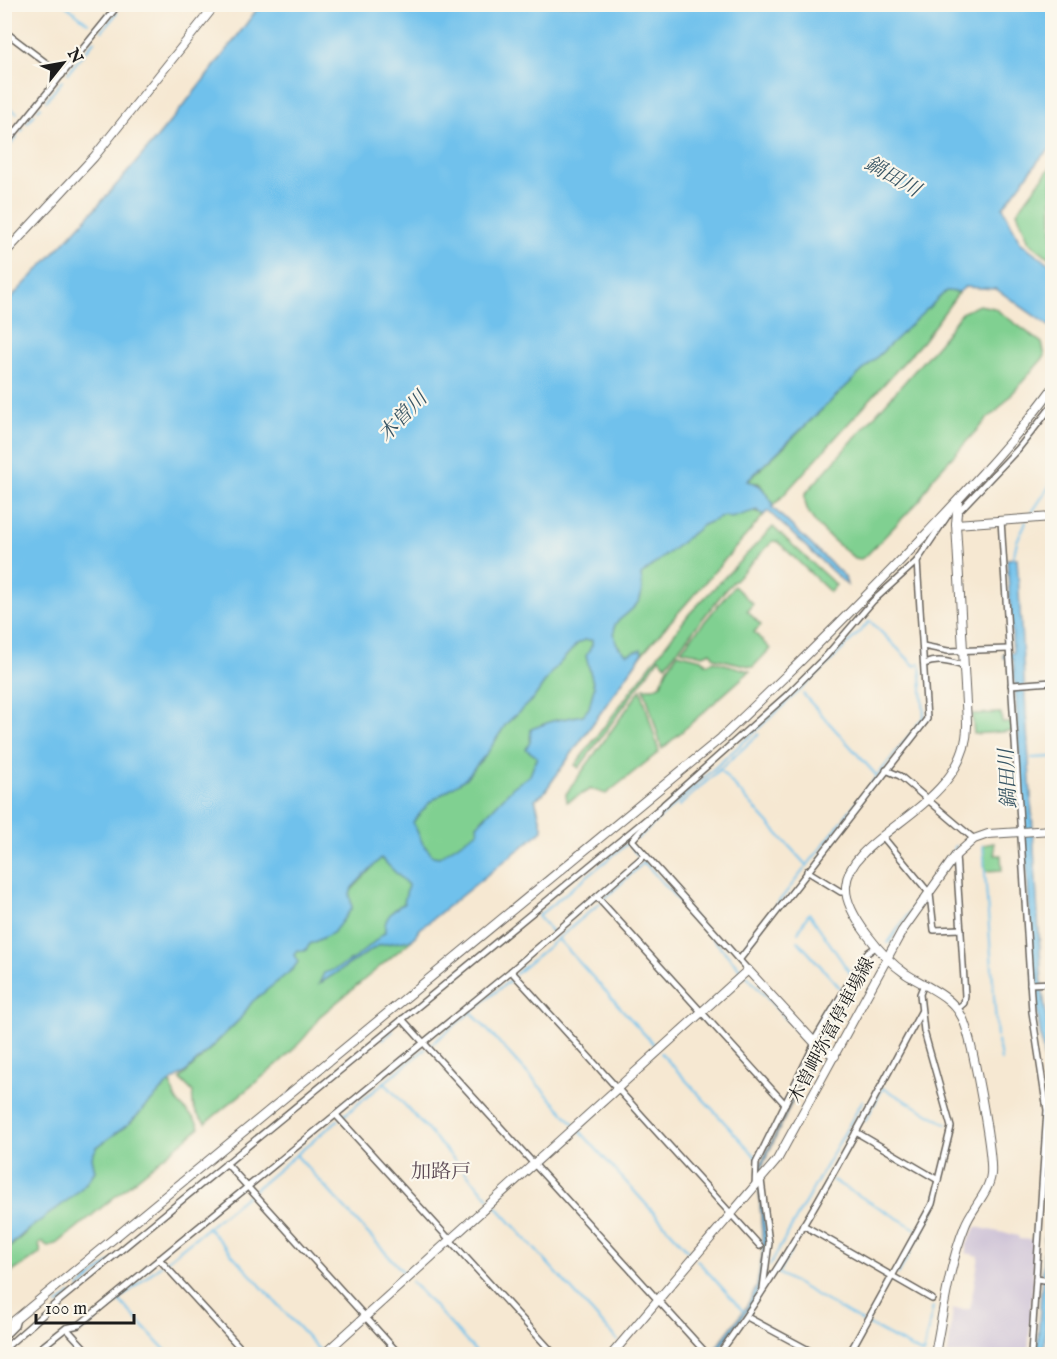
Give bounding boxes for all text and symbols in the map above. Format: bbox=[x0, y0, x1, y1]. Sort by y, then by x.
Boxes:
north arrow bbox=[33, 33, 93, 93]
text: N bbox=[61, 44, 86, 68]
water label: 鍋田川 bbox=[860, 151, 926, 204]
water label: 木曽川 bbox=[373, 385, 434, 447]
water label: 鍋田川 bbox=[994, 746, 1023, 810]
street label: 木曽岬弥富停車場線 bbox=[784, 954, 881, 1108]
district label: 加路戸 bbox=[411, 1160, 471, 1185]
scale bar bbox=[36, 1287, 134, 1325]
text: 100 m bbox=[45, 1298, 87, 1321]

